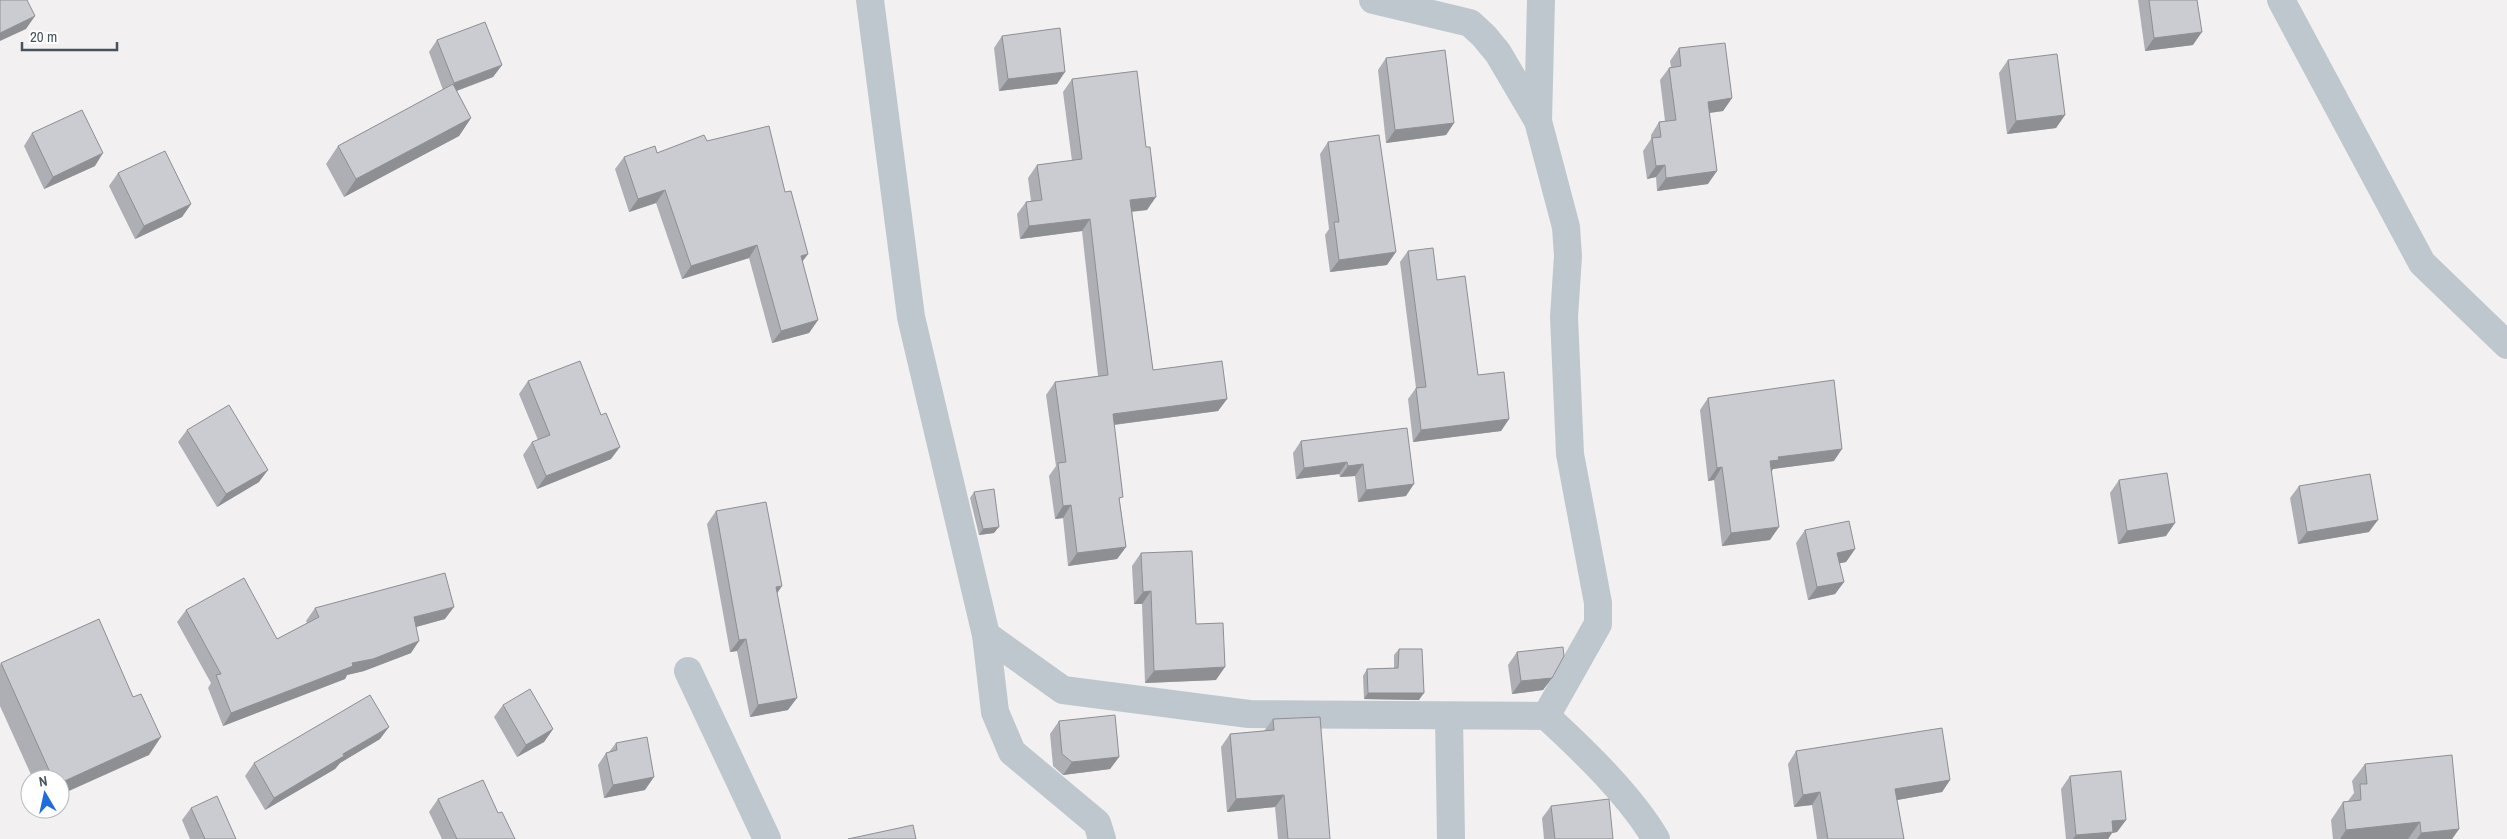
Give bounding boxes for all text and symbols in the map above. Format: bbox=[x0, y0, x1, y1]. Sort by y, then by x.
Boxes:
scale bar bbox=[22, 20, 118, 52]
text: 20 m bbox=[30, 26, 57, 47]
north arrow bbox=[20, 769, 70, 819]
text: N bbox=[37, 772, 48, 791]

